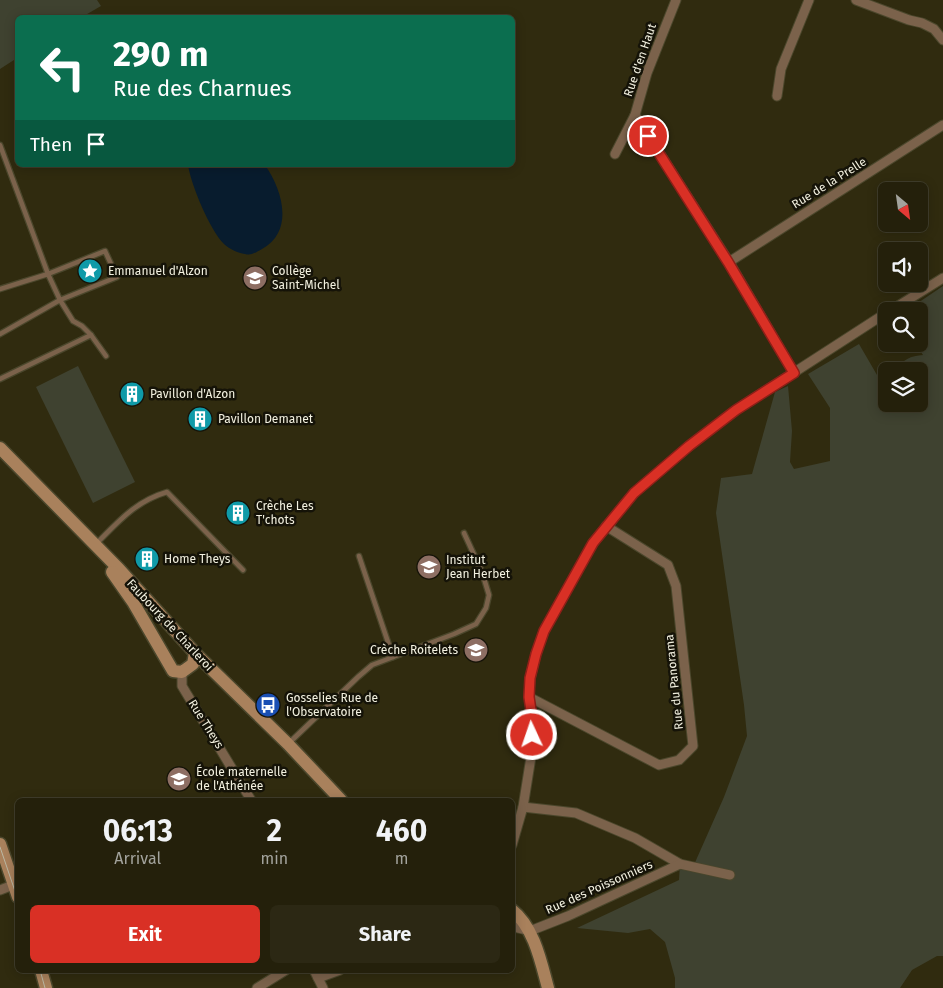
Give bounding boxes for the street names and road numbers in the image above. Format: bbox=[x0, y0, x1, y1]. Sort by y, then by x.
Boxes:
street label: Rue d'en Haut bbox=[621, 21, 659, 98]
street label: Rue de la Prelle bbox=[789, 155, 869, 211]
street label: Faubourg de Charleroi bbox=[124, 576, 216, 674]
street label: Rue du Panorama bbox=[662, 634, 686, 730]
street label: Rue Theys bbox=[185, 697, 227, 751]
street label: Rue des Poissonniers bbox=[543, 857, 655, 917]

